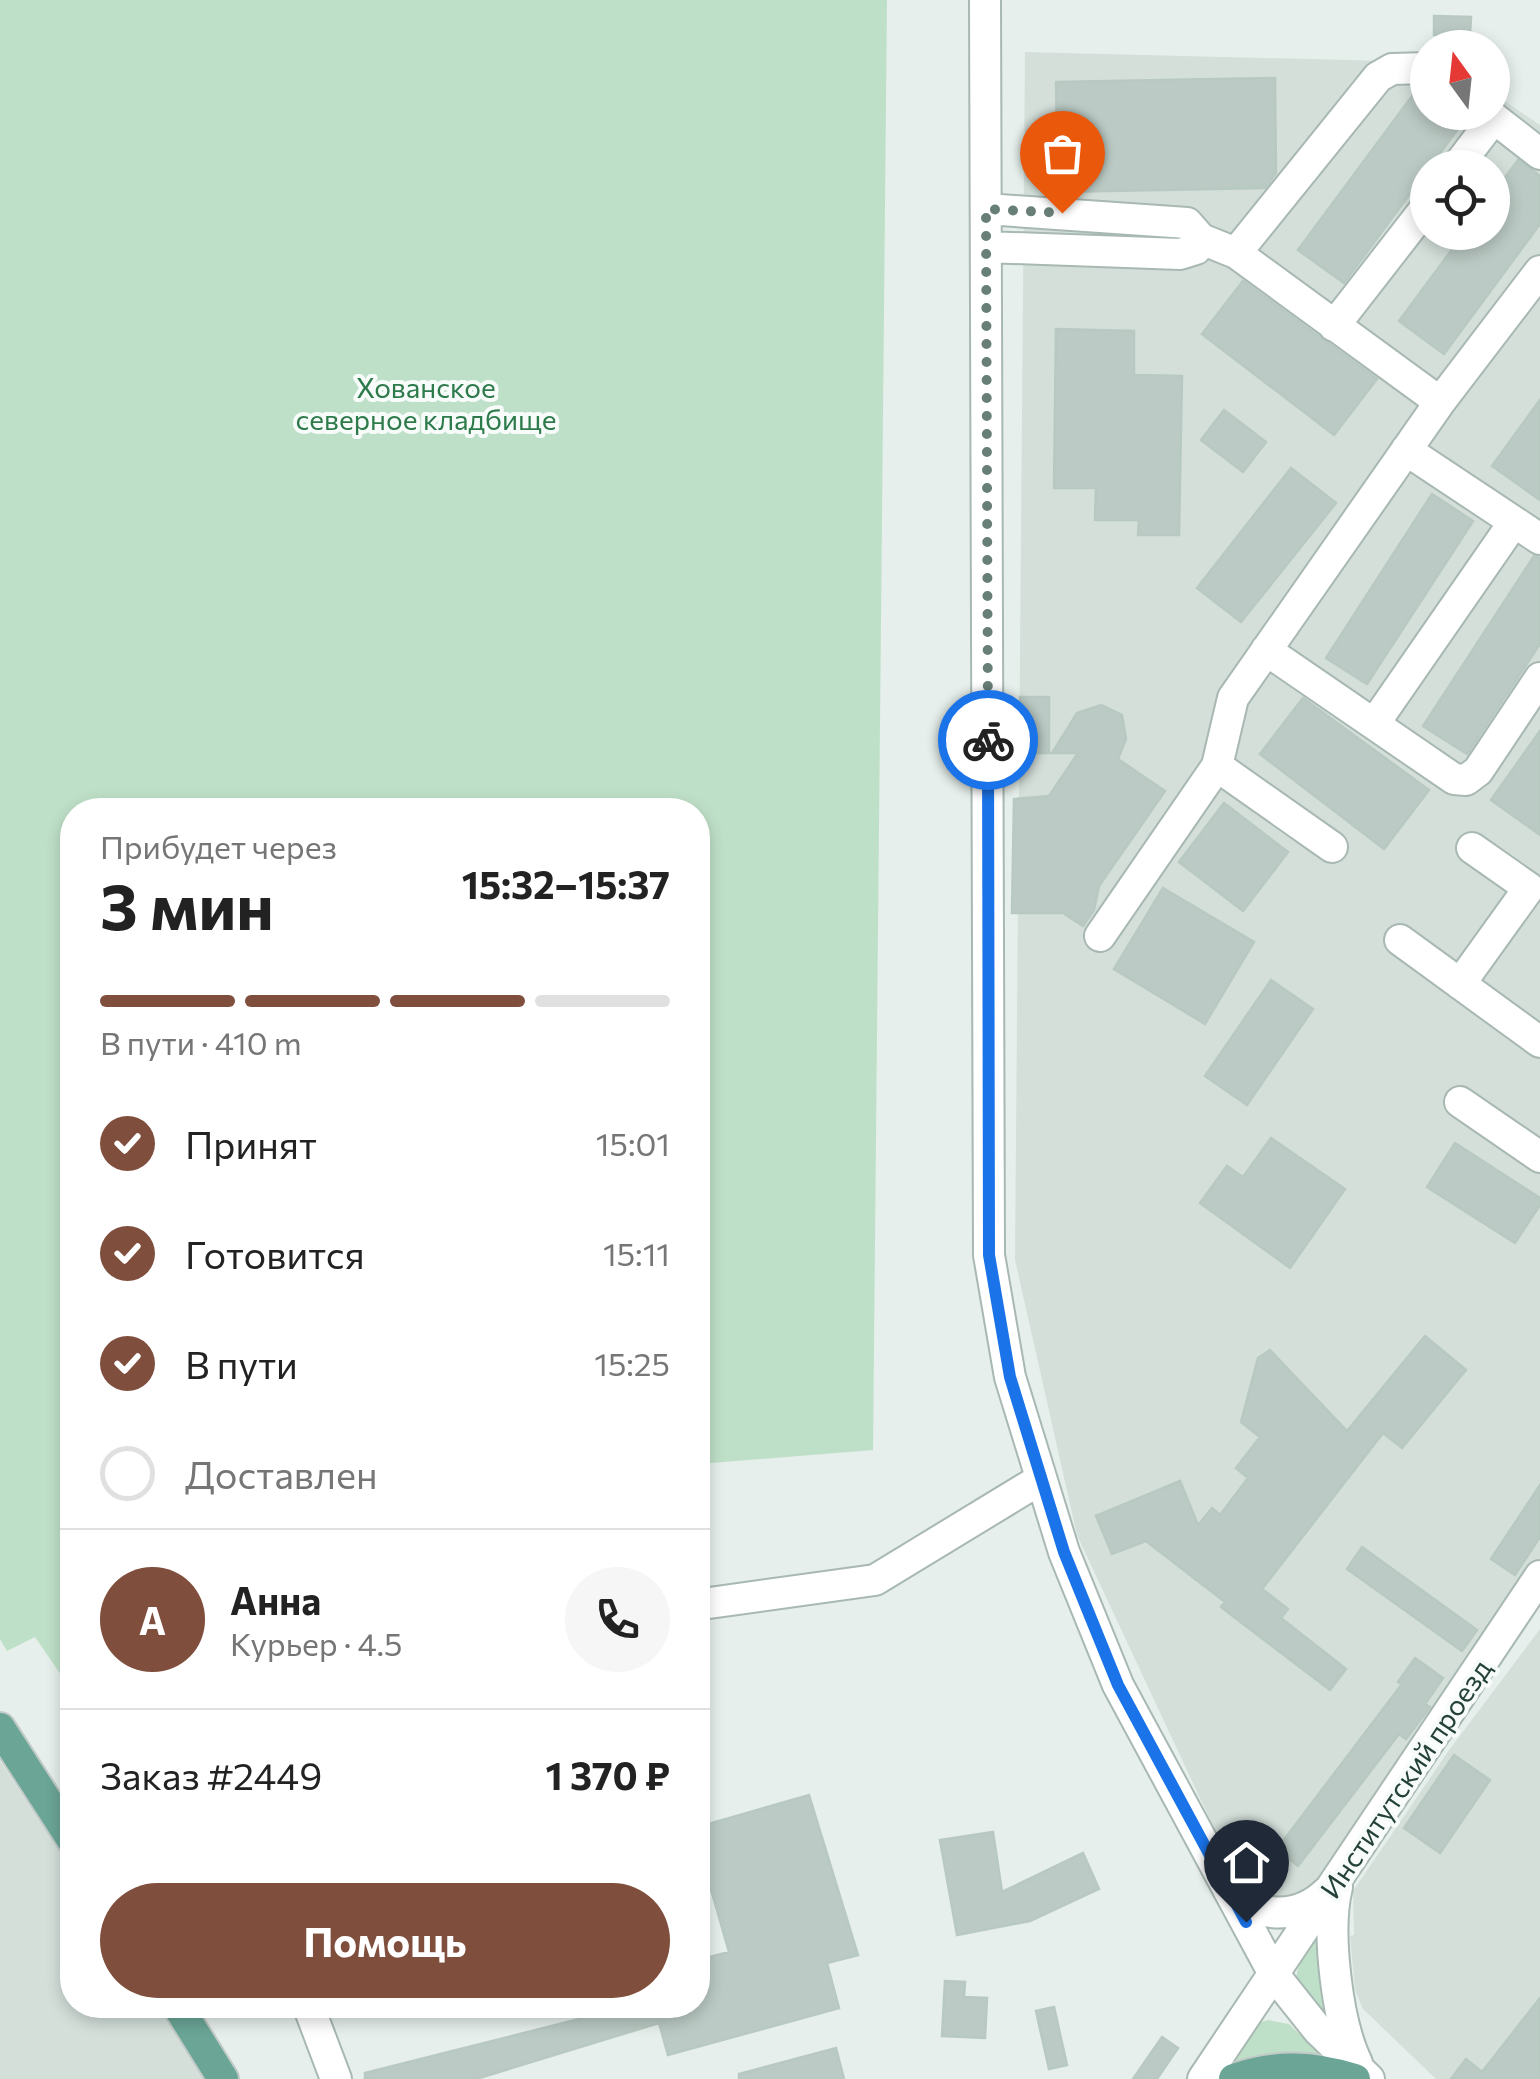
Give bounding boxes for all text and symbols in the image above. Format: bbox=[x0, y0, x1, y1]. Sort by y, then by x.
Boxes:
north arrow bbox=[1410, 30, 1510, 130]
map controls bbox=[1410, 30, 1510, 250]
pin bbox=[1020, 111, 1105, 214]
icon: bag bbox=[1035, 126, 1090, 181]
button: locate bbox=[1410, 150, 1510, 250]
park label: Хованское северное кладбище bbox=[296, 370, 557, 436]
courier bbox=[938, 690, 1038, 790]
icon: bike bbox=[961, 713, 1016, 768]
text: Прибудет через bbox=[100, 826, 337, 866]
text: 15:32–15:37 bbox=[462, 860, 670, 907]
text: 3 мин bbox=[100, 864, 274, 943]
text: В пути · 410 m bbox=[100, 1022, 302, 1062]
icon: check bbox=[100, 1116, 155, 1171]
text: Принят bbox=[185, 1120, 317, 1167]
text: 15:01 bbox=[596, 1123, 670, 1163]
icon: check bbox=[100, 1226, 155, 1281]
text: Готовится bbox=[185, 1230, 365, 1277]
text: 15:11 bbox=[603, 1233, 670, 1273]
icon: check bbox=[100, 1336, 155, 1391]
text: В пути bbox=[185, 1340, 298, 1387]
text: 15:25 bbox=[594, 1343, 670, 1383]
text: Доставлен bbox=[185, 1450, 378, 1497]
button: phone bbox=[565, 1567, 670, 1672]
text: Анна bbox=[230, 1576, 321, 1623]
text: А bbox=[139, 1596, 166, 1643]
text: Курьер · 4.5 bbox=[230, 1623, 402, 1663]
street label: Институтский проезд bbox=[1313, 1653, 1498, 1904]
text: Заказ #2449 bbox=[100, 1751, 322, 1798]
text: 1 370 ₽ bbox=[546, 1751, 670, 1798]
pin bbox=[1204, 1820, 1289, 1923]
icon: home bbox=[1219, 1835, 1274, 1890]
button: Помощь bbox=[100, 1883, 670, 1998]

